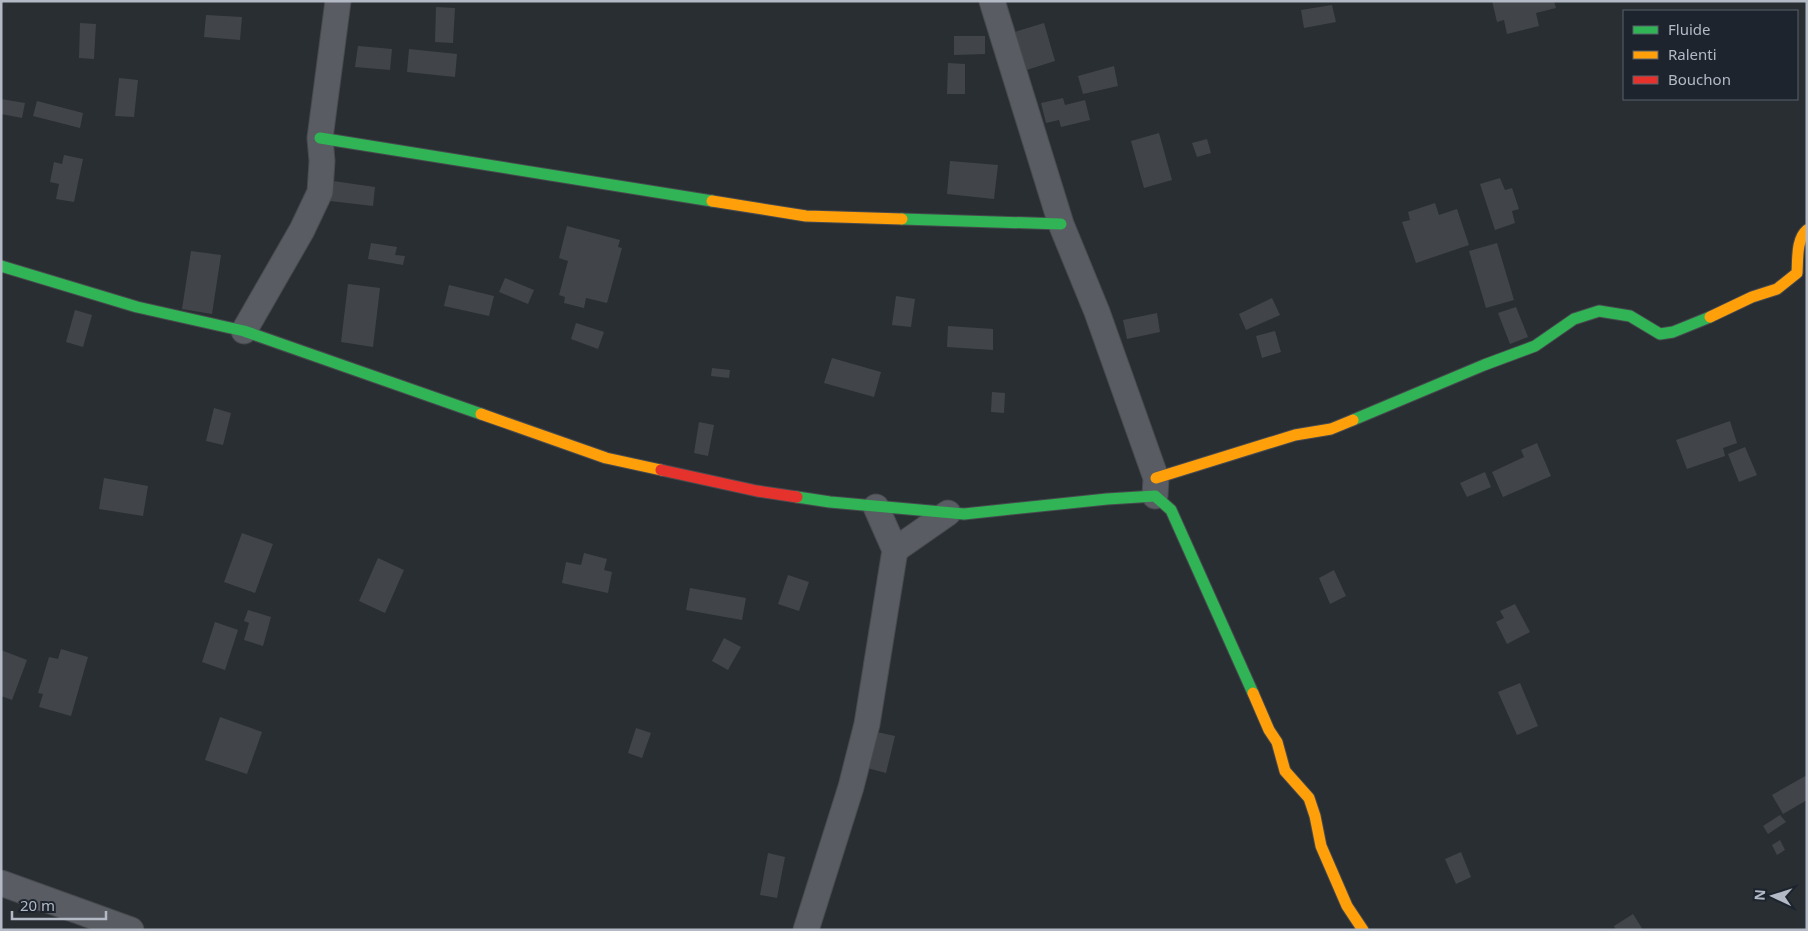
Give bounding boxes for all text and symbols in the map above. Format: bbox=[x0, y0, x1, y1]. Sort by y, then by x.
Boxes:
legend bbox=[1623, 10, 1798, 100]
text: Fluide bbox=[1668, 19, 1710, 39]
text: Ralenti bbox=[1668, 44, 1717, 64]
text: Bouchon bbox=[1668, 69, 1731, 89]
north arrow bbox=[1748, 871, 1798, 921]
scale bar bbox=[12, 888, 106, 920]
text: N bbox=[1750, 889, 1769, 901]
text: 20 m bbox=[20, 895, 55, 915]

